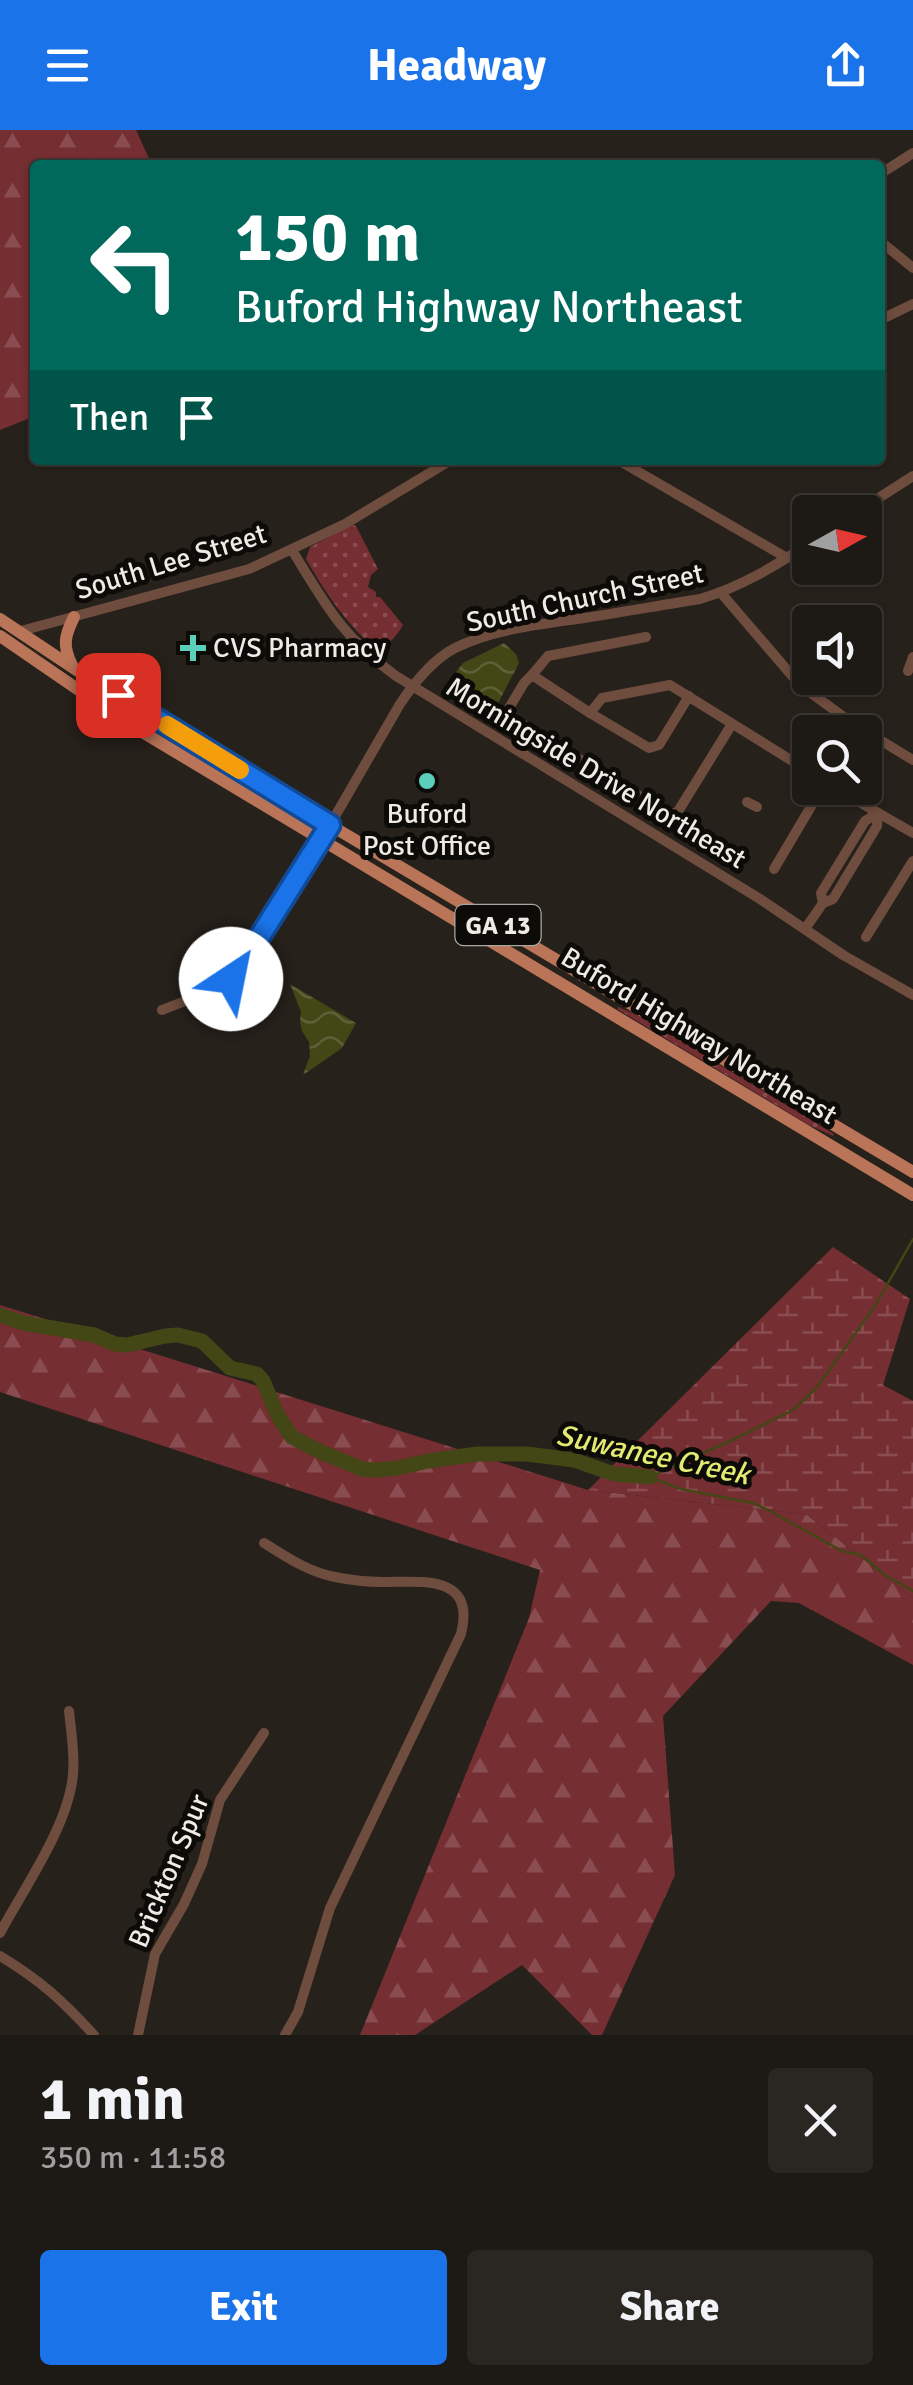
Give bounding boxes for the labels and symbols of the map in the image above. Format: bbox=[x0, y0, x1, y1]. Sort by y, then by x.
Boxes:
north arrow bbox=[792, 495, 882, 585]
street label: South Lee Street bbox=[72, 517, 271, 607]
street label: South Church Street bbox=[463, 556, 707, 640]
place label: CVS Pharmacy bbox=[213, 631, 386, 665]
marker: CVS Pharmacy bbox=[182, 637, 204, 659]
pin bbox=[76, 653, 161, 738]
street label: Morningside Drive Northeast bbox=[440, 670, 752, 876]
marker: Buford Post Office bbox=[416, 770, 438, 792]
place label: Buford Post Office bbox=[363, 797, 491, 863]
road number: GA 13 bbox=[456, 905, 540, 945]
position arrow bbox=[179, 927, 283, 1031]
street label: Buford Highway Northeast bbox=[555, 940, 843, 1132]
water label: Suwanee Creek bbox=[553, 1416, 756, 1494]
street label: Brickton Spur bbox=[121, 1788, 217, 1953]

